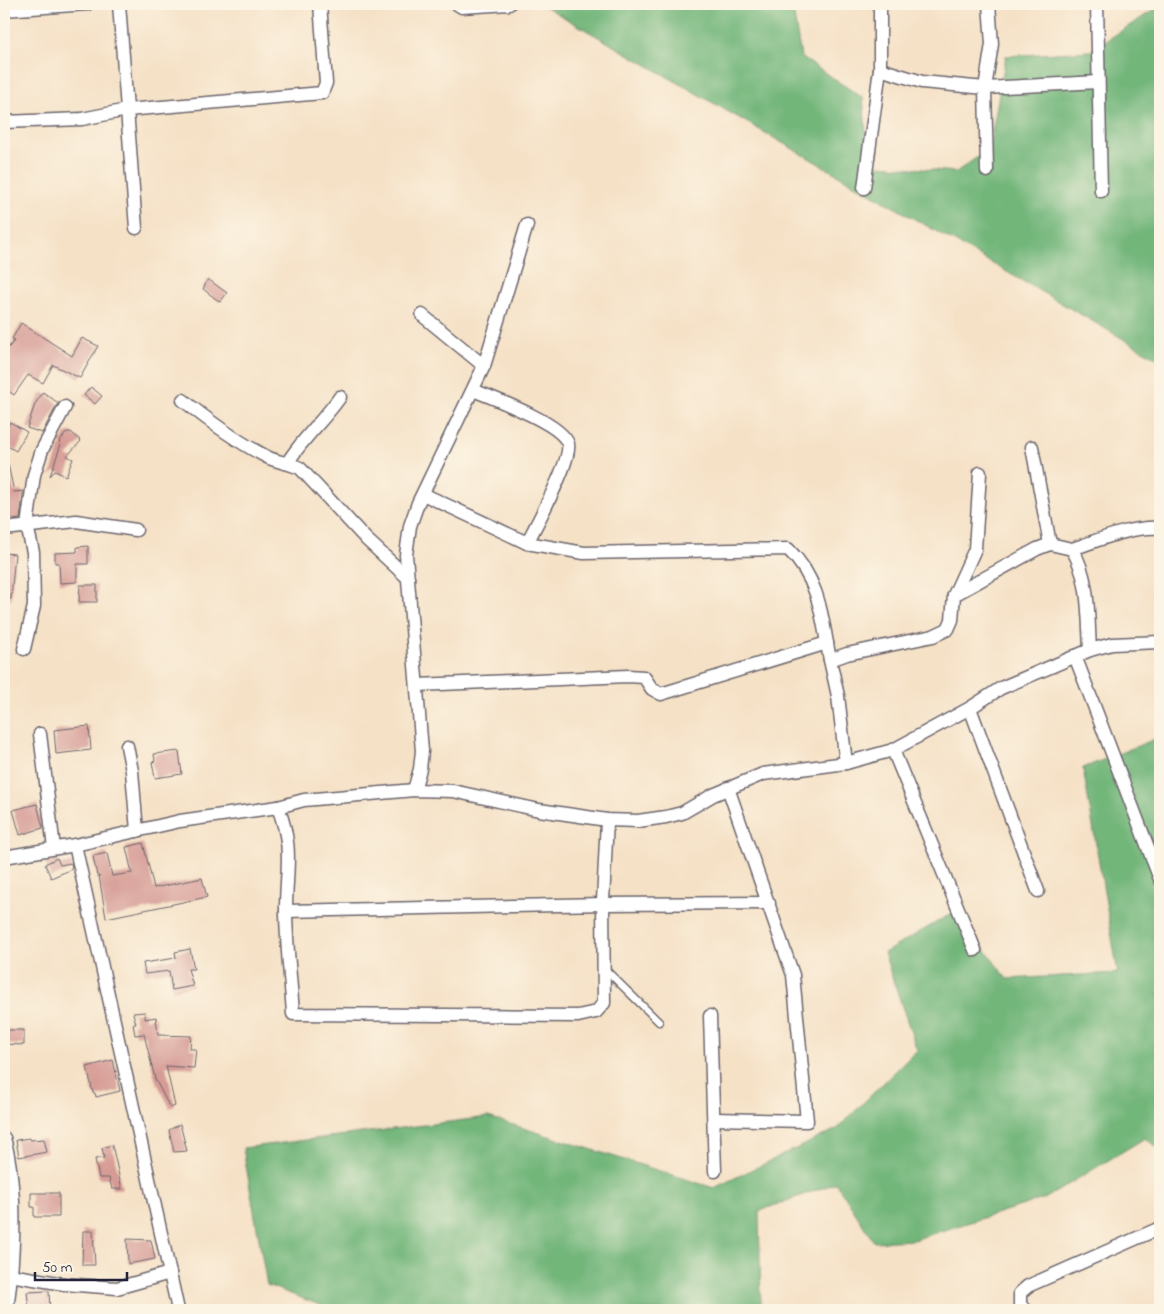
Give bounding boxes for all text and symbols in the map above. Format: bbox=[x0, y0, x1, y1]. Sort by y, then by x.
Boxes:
scale bar bbox=[35, 1249, 128, 1281]
text: 50 m bbox=[42, 1257, 73, 1279]

